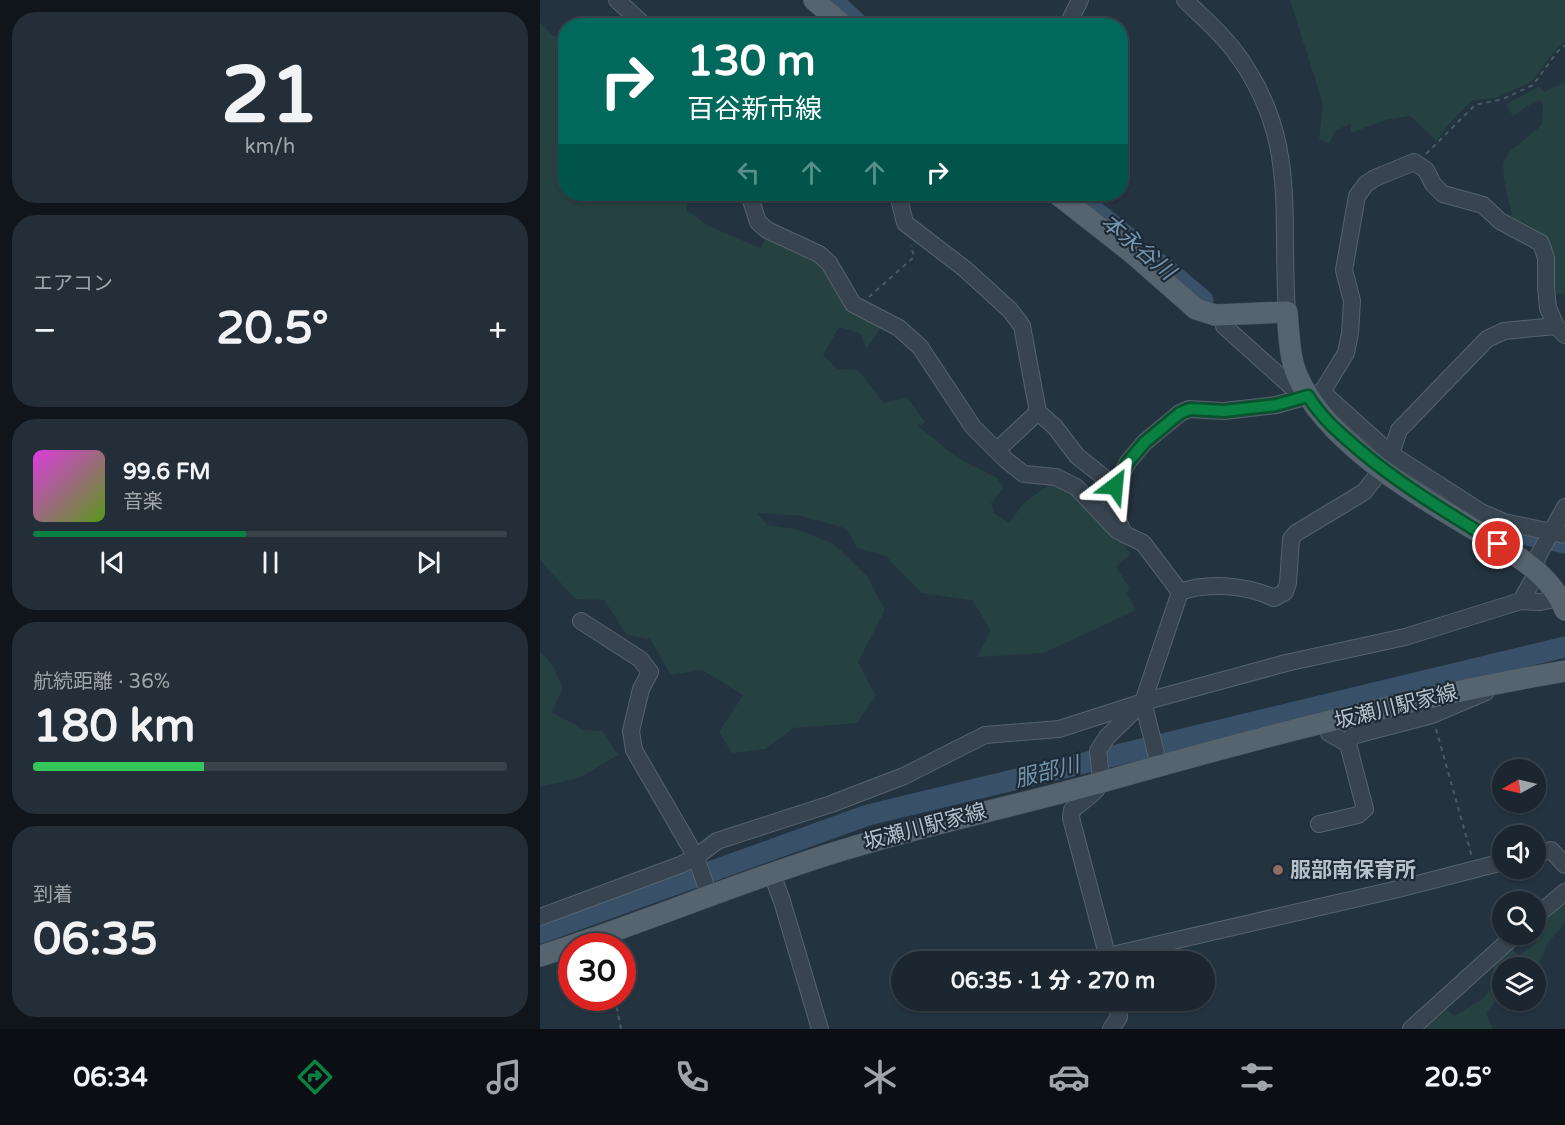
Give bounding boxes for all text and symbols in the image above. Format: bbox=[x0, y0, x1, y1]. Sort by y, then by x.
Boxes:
text: 130 m bbox=[687, 36, 816, 87]
icon: right bbox=[588, 42, 666, 120]
text: 21 bbox=[221, 49, 319, 143]
text: 百谷新市線 bbox=[687, 93, 822, 126]
text: km/h bbox=[245, 135, 295, 159]
icon: left bbox=[732, 156, 765, 189]
icon: ahead bbox=[795, 156, 828, 189]
icon: ahead bbox=[858, 156, 891, 189]
icon: right bbox=[921, 156, 954, 189]
water label: 本永谷川 bbox=[1096, 209, 1182, 287]
text: エアコン bbox=[33, 272, 113, 296]
text: 20.5° bbox=[216, 302, 329, 356]
text: − bbox=[33, 311, 57, 350]
text: + bbox=[488, 311, 507, 350]
position arrow bbox=[1083, 454, 1147, 518]
text: 99.6 FM bbox=[123, 459, 211, 485]
text: 音楽 bbox=[123, 490, 163, 514]
pin bbox=[1472, 518, 1523, 569]
icon: arrive bbox=[1481, 527, 1514, 560]
icon: previous bbox=[96, 546, 129, 579]
icon: pause bbox=[254, 546, 287, 579]
icon: next bbox=[412, 546, 445, 579]
text: 航続距離 · 36% bbox=[33, 670, 170, 694]
street label: 坂瀬川駅家線 bbox=[1332, 680, 1460, 734]
text: 180 km bbox=[33, 700, 195, 754]
water label: 服部川 bbox=[1012, 751, 1084, 793]
north arrow bbox=[1492, 759, 1546, 813]
map controls bbox=[1492, 759, 1546, 1011]
street label: 坂瀬川駅家線 bbox=[861, 799, 989, 855]
button: sound bbox=[1492, 825, 1546, 879]
place label: 服部南保育所 bbox=[1290, 858, 1416, 883]
marker: 服部南保育所 bbox=[1271, 863, 1285, 877]
text: 到着 bbox=[33, 883, 73, 907]
button: search bbox=[1492, 891, 1546, 945]
text: 06:35 bbox=[33, 913, 158, 967]
speed limit sign: 30 bbox=[558, 933, 636, 1011]
button: layers bbox=[1492, 957, 1546, 1011]
text: 06:35 · 1 分 · 270 m bbox=[951, 968, 1155, 994]
icon: directions bbox=[294, 1056, 336, 1098]
icon: music bbox=[483, 1056, 525, 1098]
icon: phone bbox=[671, 1056, 713, 1098]
icon: climate bbox=[859, 1056, 901, 1098]
icon: car bbox=[1048, 1056, 1090, 1098]
icon: filters bbox=[1236, 1056, 1278, 1098]
text: 06:34 bbox=[73, 1061, 148, 1094]
text: 20.5° bbox=[1424, 1061, 1492, 1094]

